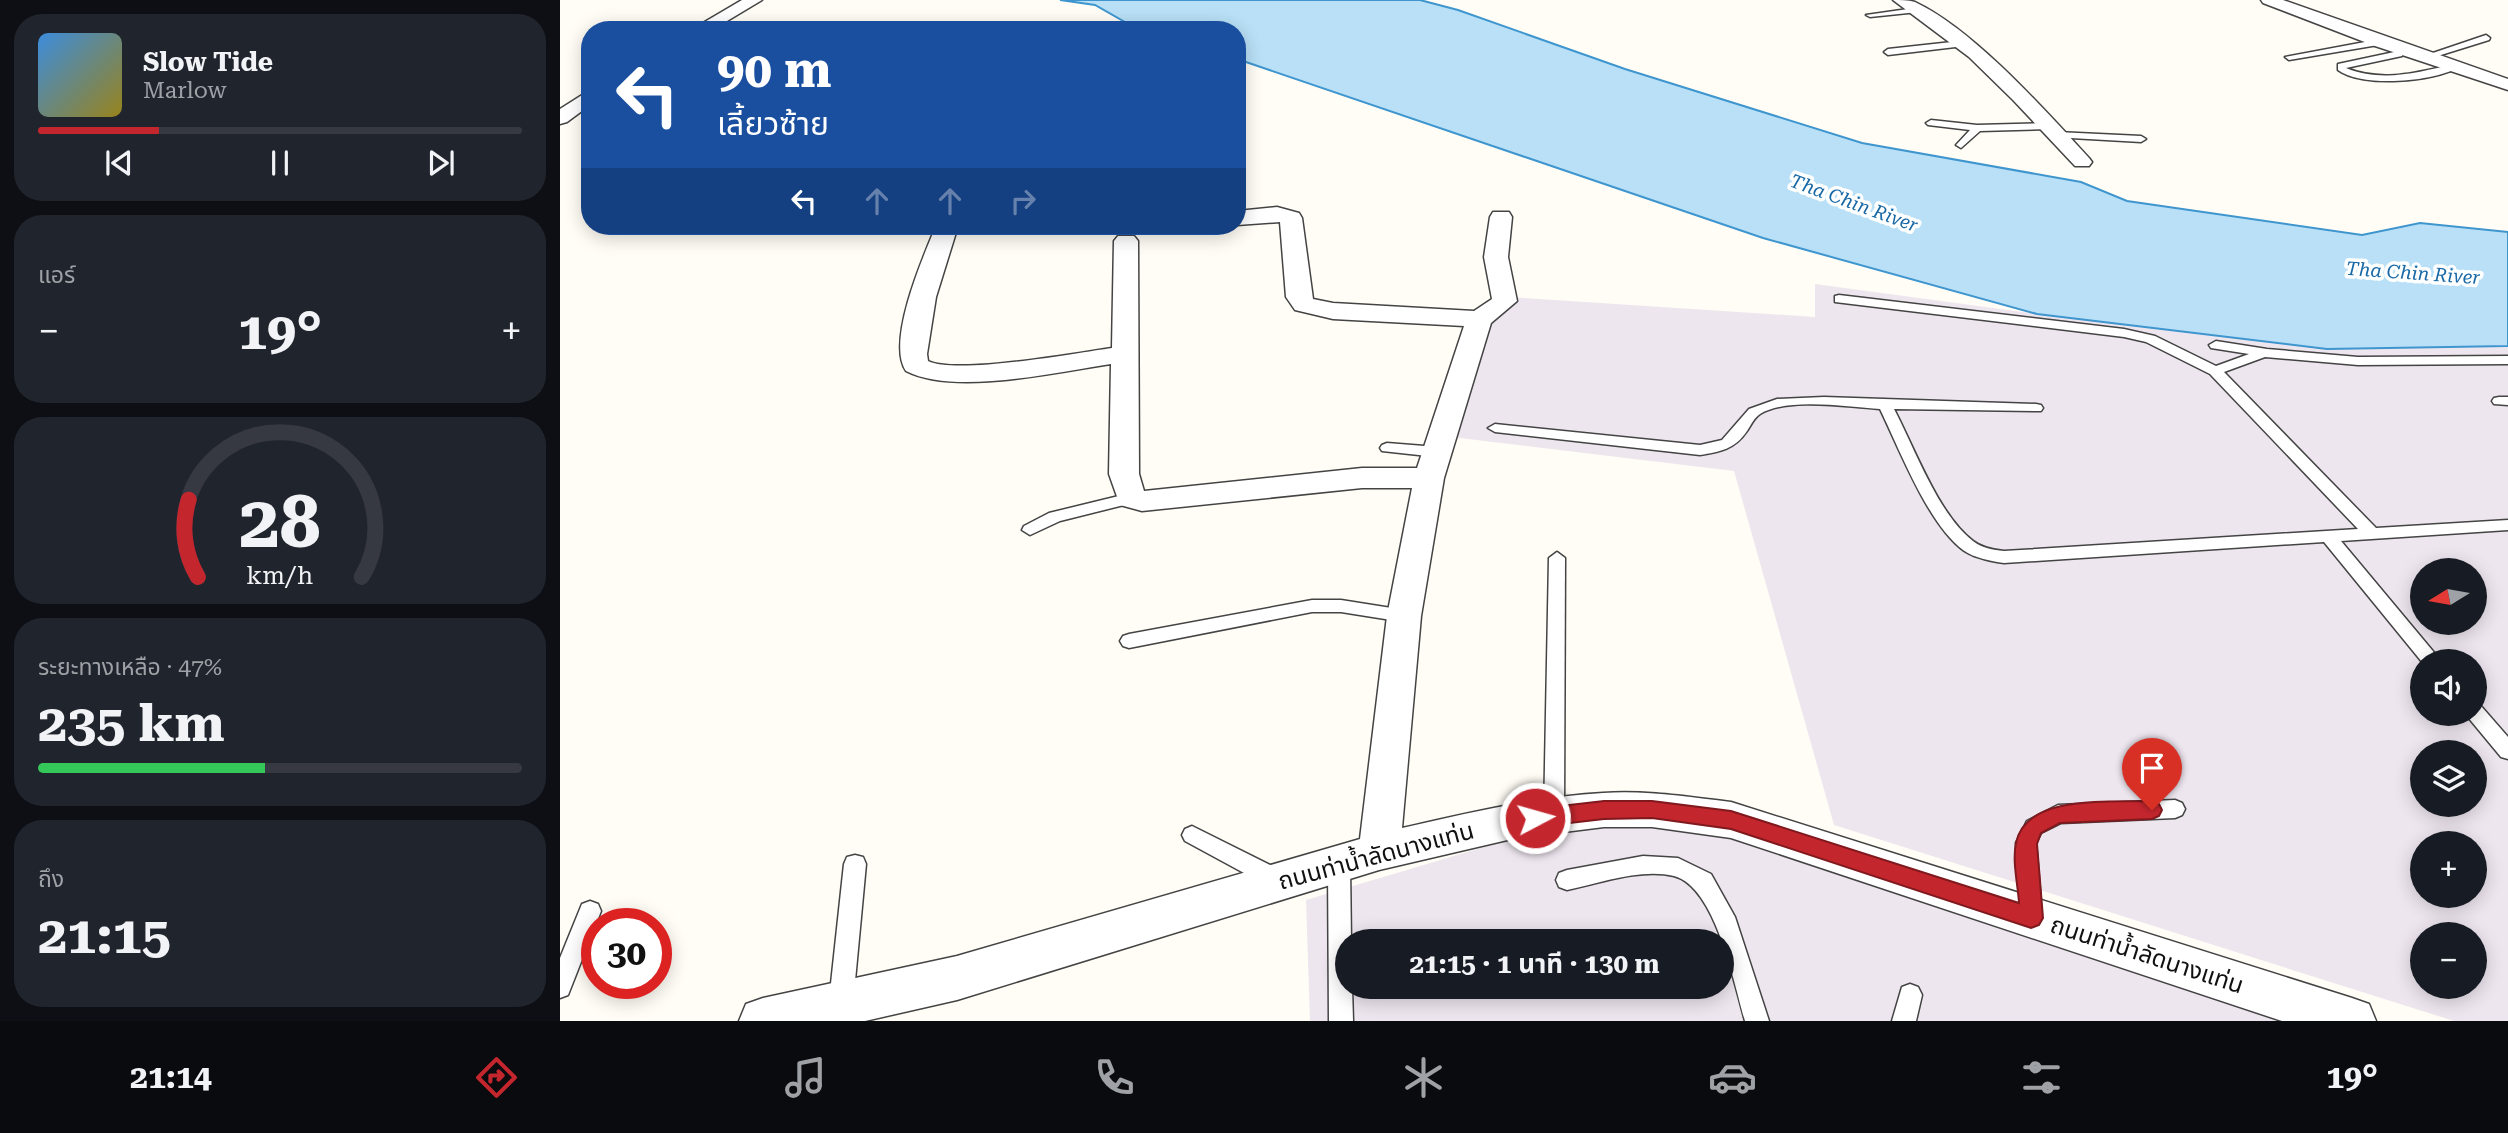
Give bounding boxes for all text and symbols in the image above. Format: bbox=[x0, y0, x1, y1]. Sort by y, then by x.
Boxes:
text: 90 m bbox=[717, 42, 832, 99]
text: Slow Tide bbox=[143, 47, 273, 77]
icon: left bbox=[602, 49, 693, 140]
text: Marlow bbox=[143, 77, 226, 104]
text: เลี้ยวซ้าย bbox=[717, 105, 829, 143]
icon: previous bbox=[100, 144, 138, 182]
icon: pause bbox=[261, 144, 299, 182]
icon: next bbox=[422, 144, 460, 182]
water label: Tha Chin River bbox=[1787, 169, 1921, 237]
icon: left bbox=[785, 182, 823, 220]
icon: ahead bbox=[858, 182, 896, 220]
icon: ahead bbox=[931, 182, 969, 220]
icon: right bbox=[1004, 182, 1042, 220]
water label: Tha Chin River bbox=[2345, 257, 2481, 289]
text: แอร์ bbox=[38, 262, 75, 289]
text: 19° bbox=[238, 301, 322, 362]
text: − bbox=[38, 309, 59, 353]
text: + bbox=[501, 309, 522, 353]
text: 28 bbox=[239, 480, 321, 565]
north arrow bbox=[2410, 558, 2487, 635]
map controls bbox=[2410, 558, 2487, 999]
text: km/h bbox=[247, 560, 313, 589]
button: sound bbox=[2410, 649, 2487, 726]
text: ระยะทางเหลือ · 47% bbox=[38, 654, 222, 681]
text: 235 km bbox=[38, 693, 225, 754]
pin bbox=[2122, 738, 2182, 810]
button: layers bbox=[2410, 740, 2487, 817]
icon: arrive bbox=[2133, 749, 2171, 787]
position arrow bbox=[1498, 781, 1572, 855]
street label: ถนนท่าน้ำลัดนางแท่น bbox=[1274, 814, 1477, 896]
button: + bbox=[2410, 831, 2487, 908]
text: ถึง bbox=[38, 866, 64, 893]
text: 21:15 bbox=[38, 905, 171, 966]
speed limit sign: 30 bbox=[581, 908, 672, 999]
street label: ถนนท่าน้ำลัดนางแท่น bbox=[2047, 908, 2248, 999]
button: − bbox=[2410, 922, 2487, 999]
text: 21:15 · 1 นาที · 130 m bbox=[1409, 949, 1660, 979]
icon: directions bbox=[472, 1053, 521, 1102]
icon: music bbox=[781, 1053, 830, 1102]
icon: phone bbox=[1090, 1053, 1139, 1102]
icon: climate bbox=[1399, 1053, 1448, 1102]
icon: car bbox=[1708, 1053, 1757, 1102]
icon: filters bbox=[2017, 1053, 2066, 1102]
text: 21:14 bbox=[130, 1058, 212, 1096]
text: 19° bbox=[2326, 1058, 2378, 1096]

